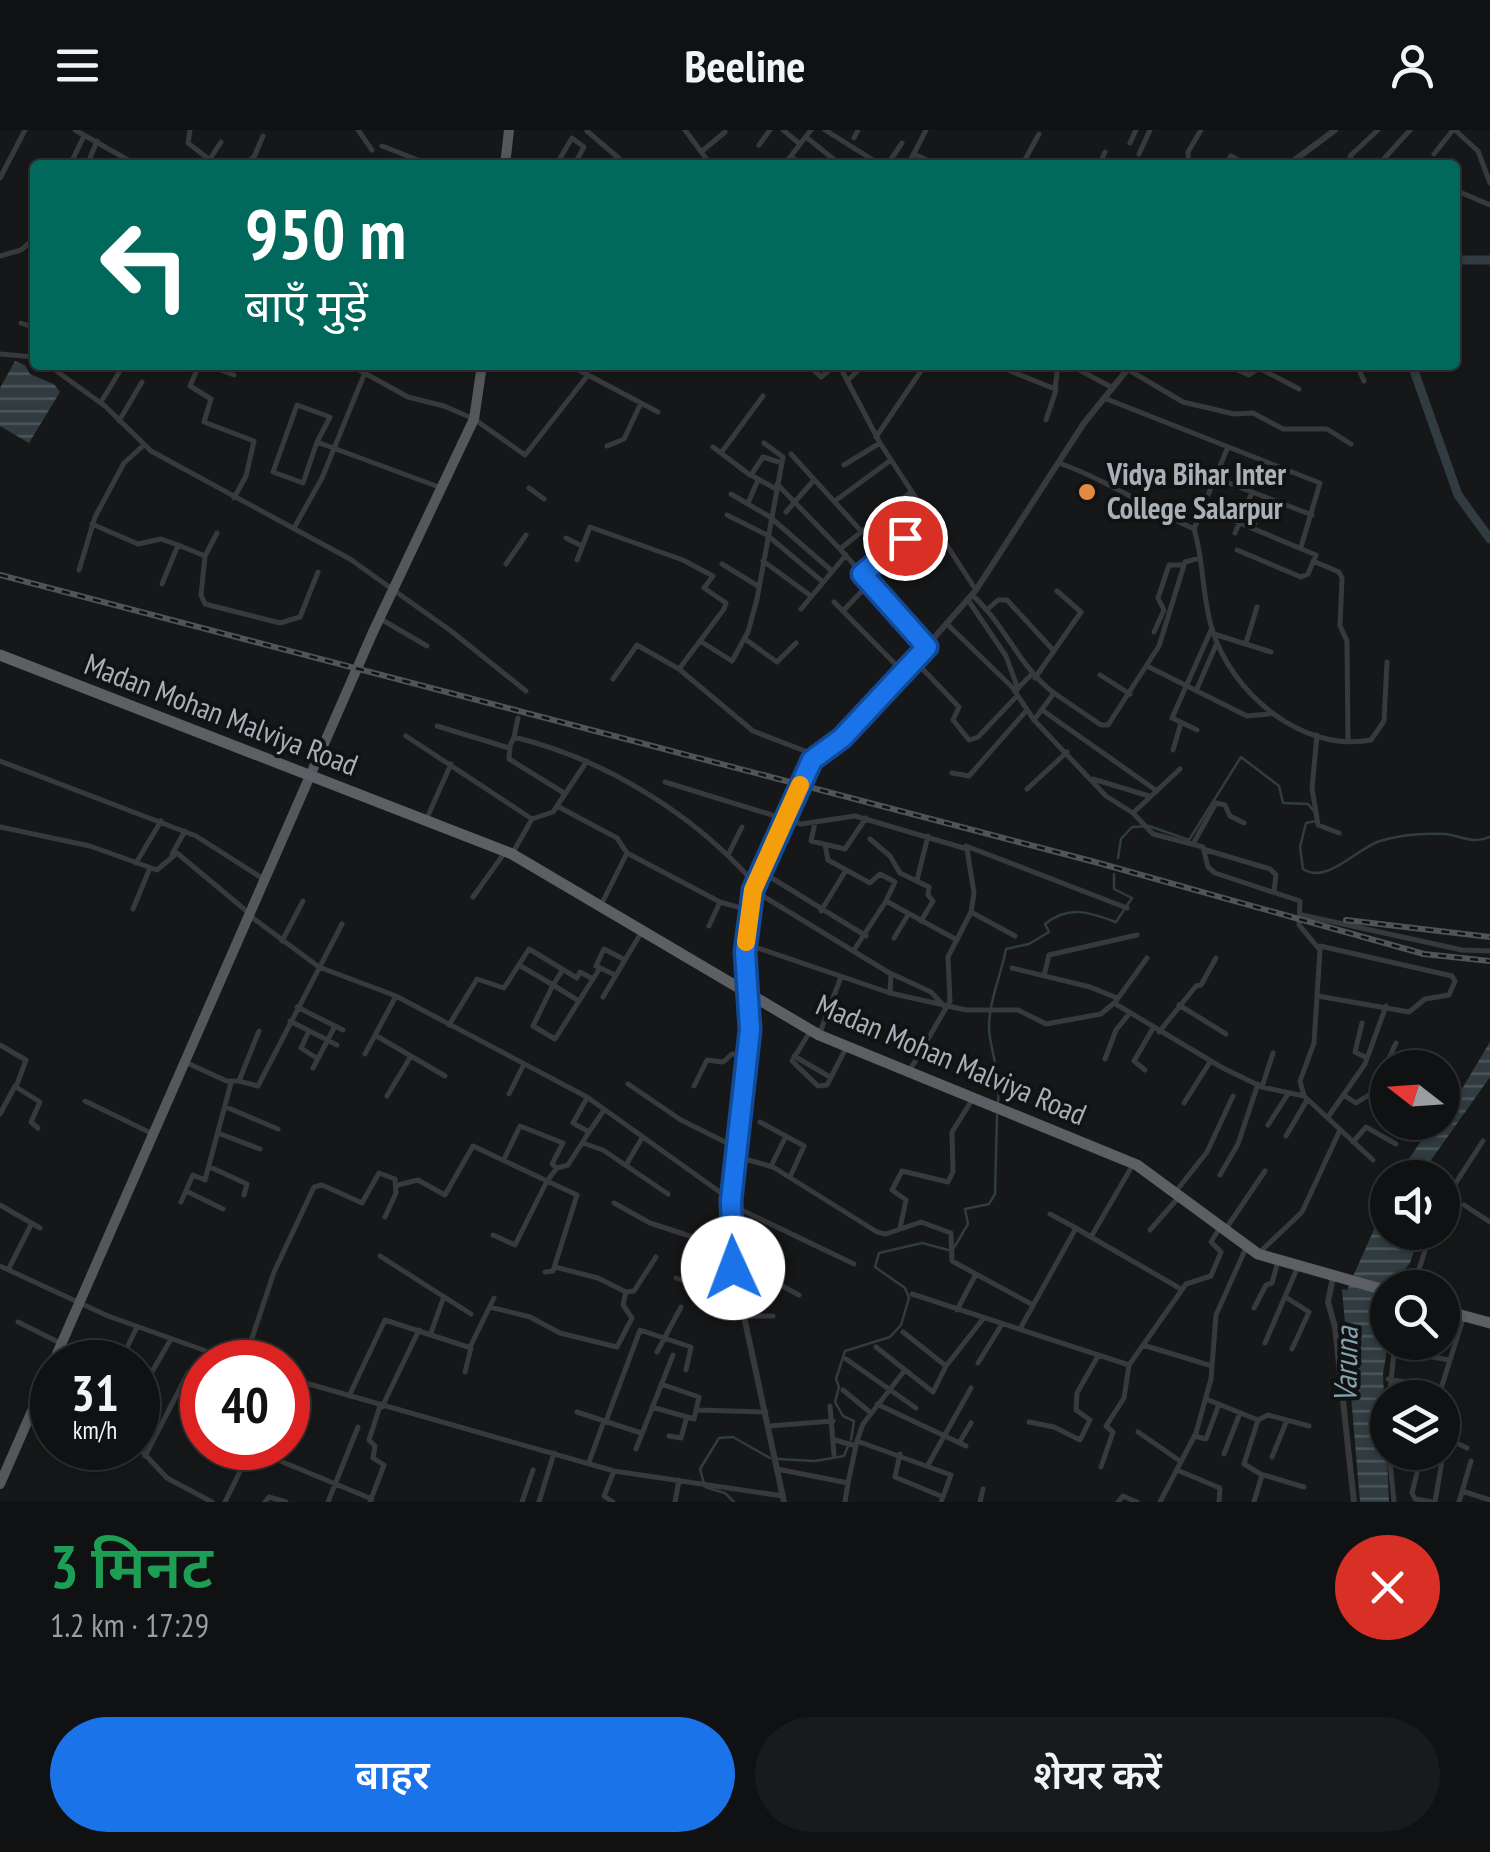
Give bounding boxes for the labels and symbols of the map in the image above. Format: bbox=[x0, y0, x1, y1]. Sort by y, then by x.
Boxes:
place label: Vidya Bihar Inter College Salarpur bbox=[1106, 454, 1286, 527]
marker: Vidya Bihar Inter College Salarpur bbox=[1076, 481, 1098, 503]
pin bbox=[863, 496, 948, 581]
street label: Madan Mohan Malviya Road bbox=[79, 644, 364, 784]
street label: Madan Mohan Malviya Road bbox=[811, 984, 1092, 1133]
north arrow bbox=[1370, 1050, 1460, 1140]
position arrow bbox=[681, 1216, 785, 1320]
water label: Varuna bbox=[1323, 1325, 1367, 1403]
speed limit sign: 40 bbox=[180, 1340, 310, 1470]

